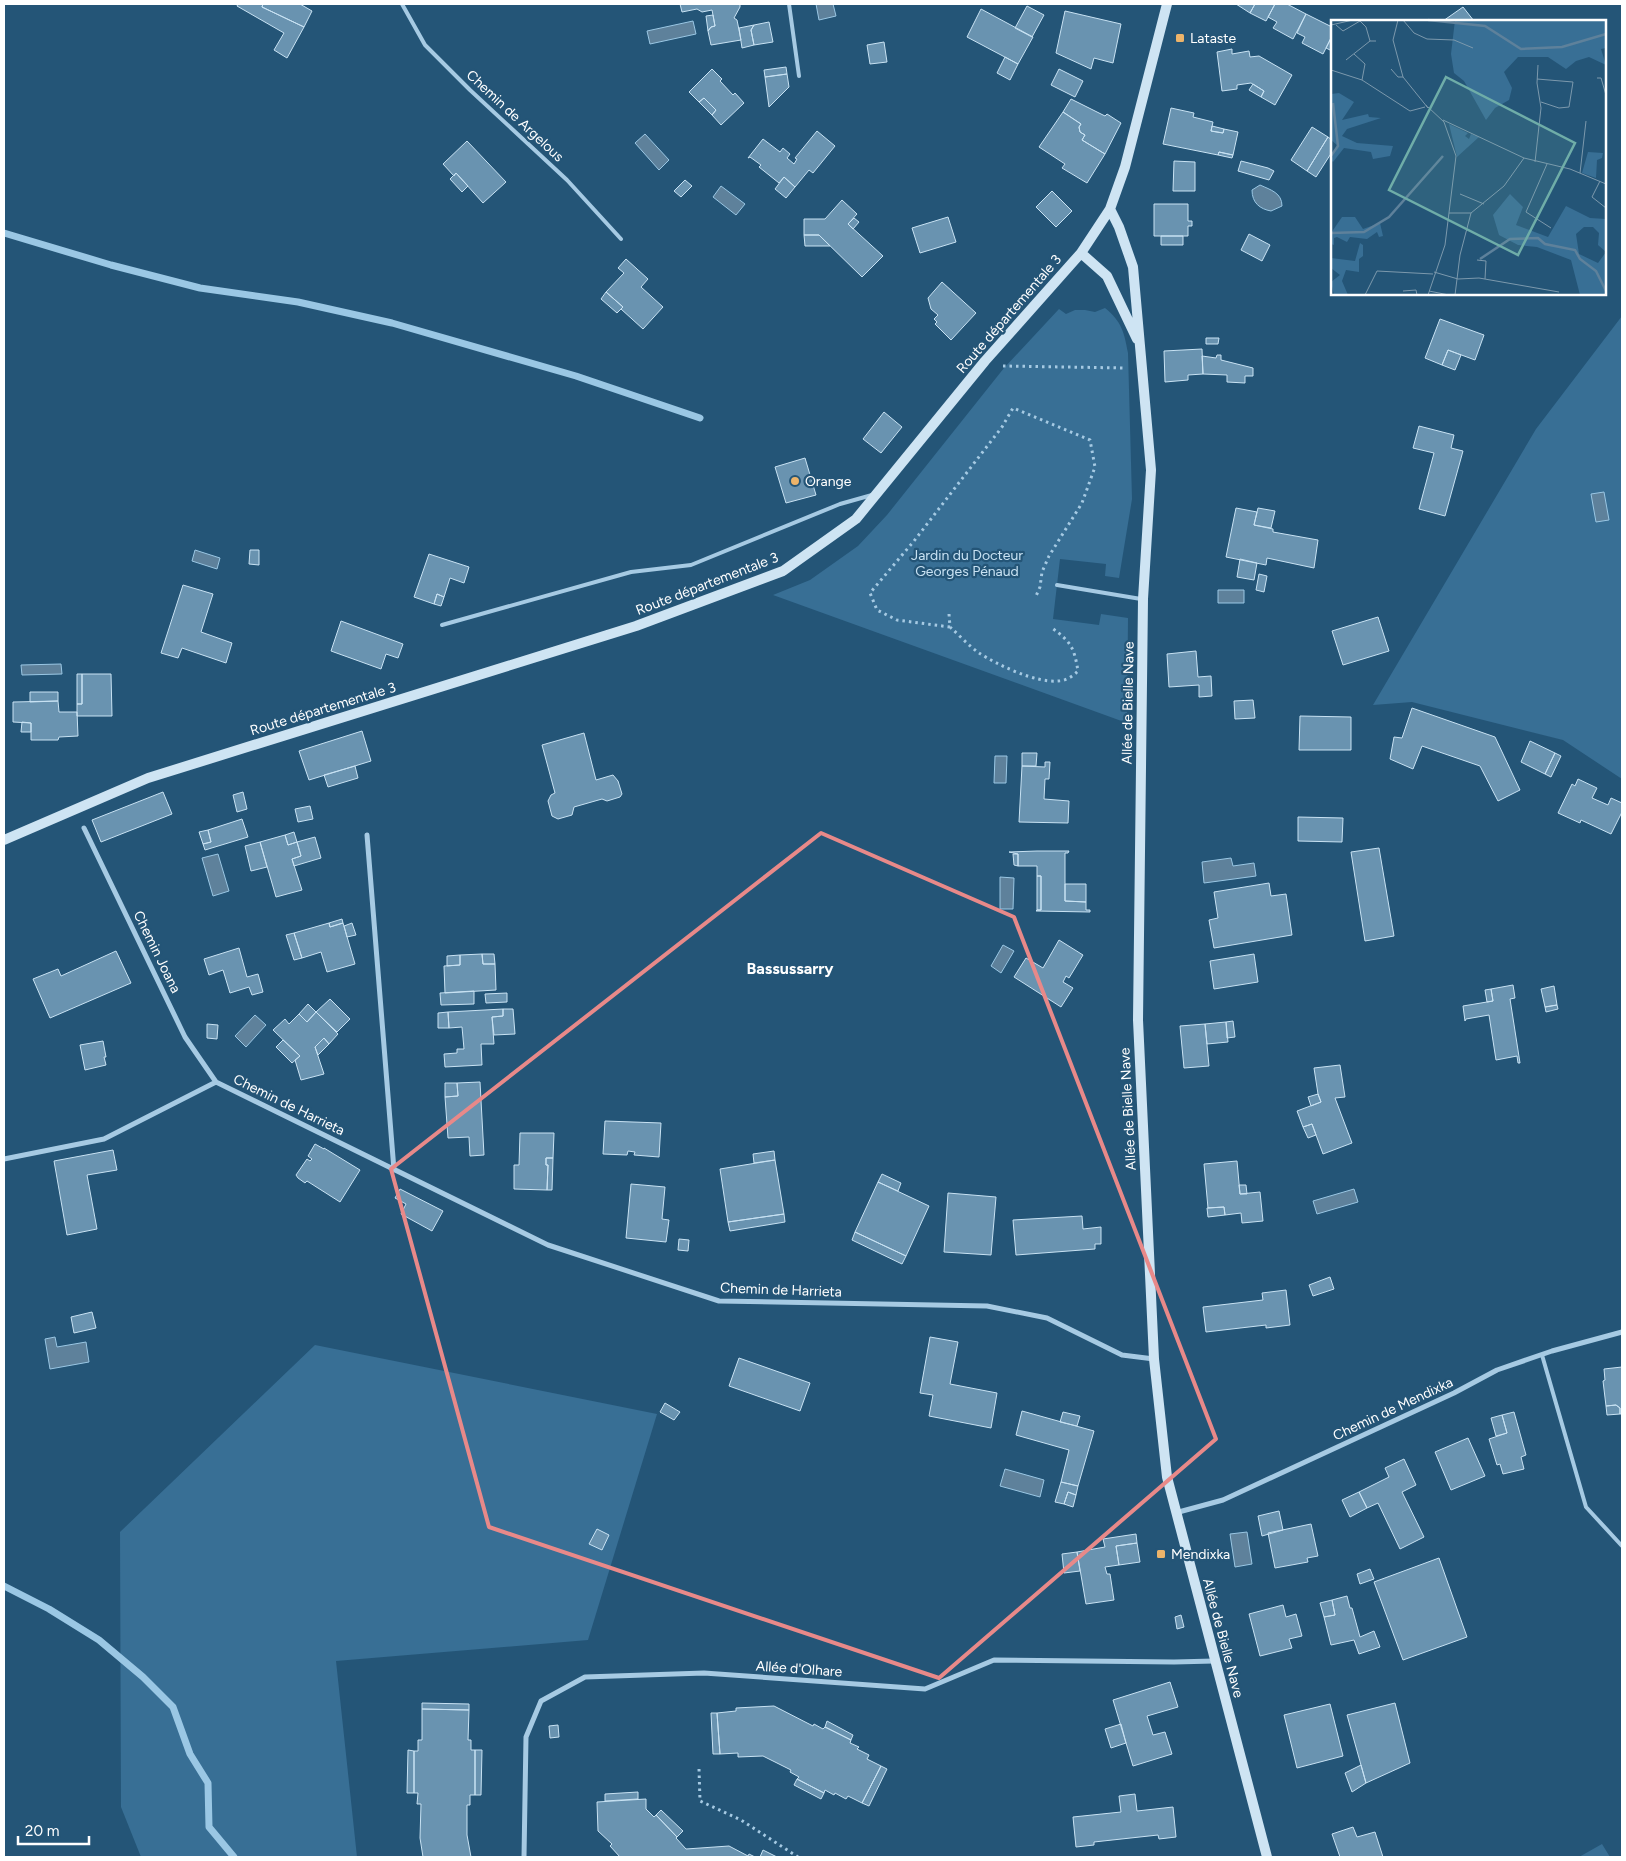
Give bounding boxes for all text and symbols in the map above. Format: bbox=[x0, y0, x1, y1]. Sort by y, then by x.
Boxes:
inset map bbox=[1331, 20, 1606, 295]
place label: Lataste bbox=[1190, 30, 1237, 47]
marker: Lataste bbox=[1174, 32, 1186, 44]
street label: Chemin de Argelous bbox=[463, 67, 567, 165]
street label: Route départementale 3 bbox=[953, 251, 1065, 377]
place label: Orange bbox=[805, 473, 852, 490]
marker: Orange bbox=[789, 475, 801, 487]
park label: Jardin du Docteur Georges Pénaud bbox=[911, 547, 1023, 580]
street label: Route départementale 3 bbox=[633, 549, 781, 619]
street label: Allée de Bielle Nave bbox=[1118, 641, 1138, 765]
street label: Route départementale 3 bbox=[248, 679, 398, 739]
street label: Chemin Joana bbox=[130, 908, 184, 996]
district label: Bassussarry bbox=[746, 959, 834, 978]
street label: Allée de Bielle Nave bbox=[1116, 1047, 1140, 1171]
street label: Chemin de Harrieta bbox=[231, 1071, 347, 1139]
street label: Chemin de Harrieta bbox=[720, 1279, 842, 1301]
street label: Chemin de Mendixka bbox=[1330, 1374, 1456, 1444]
place label: Mendixka bbox=[1171, 1546, 1230, 1563]
marker: Mendixka bbox=[1155, 1548, 1167, 1560]
street label: Allée de Bielle Nave bbox=[1199, 1576, 1247, 1700]
street label: Allée d'Olhare bbox=[755, 1657, 843, 1681]
scale bar bbox=[18, 1814, 89, 1846]
text: 20 m bbox=[25, 1822, 59, 1840]

